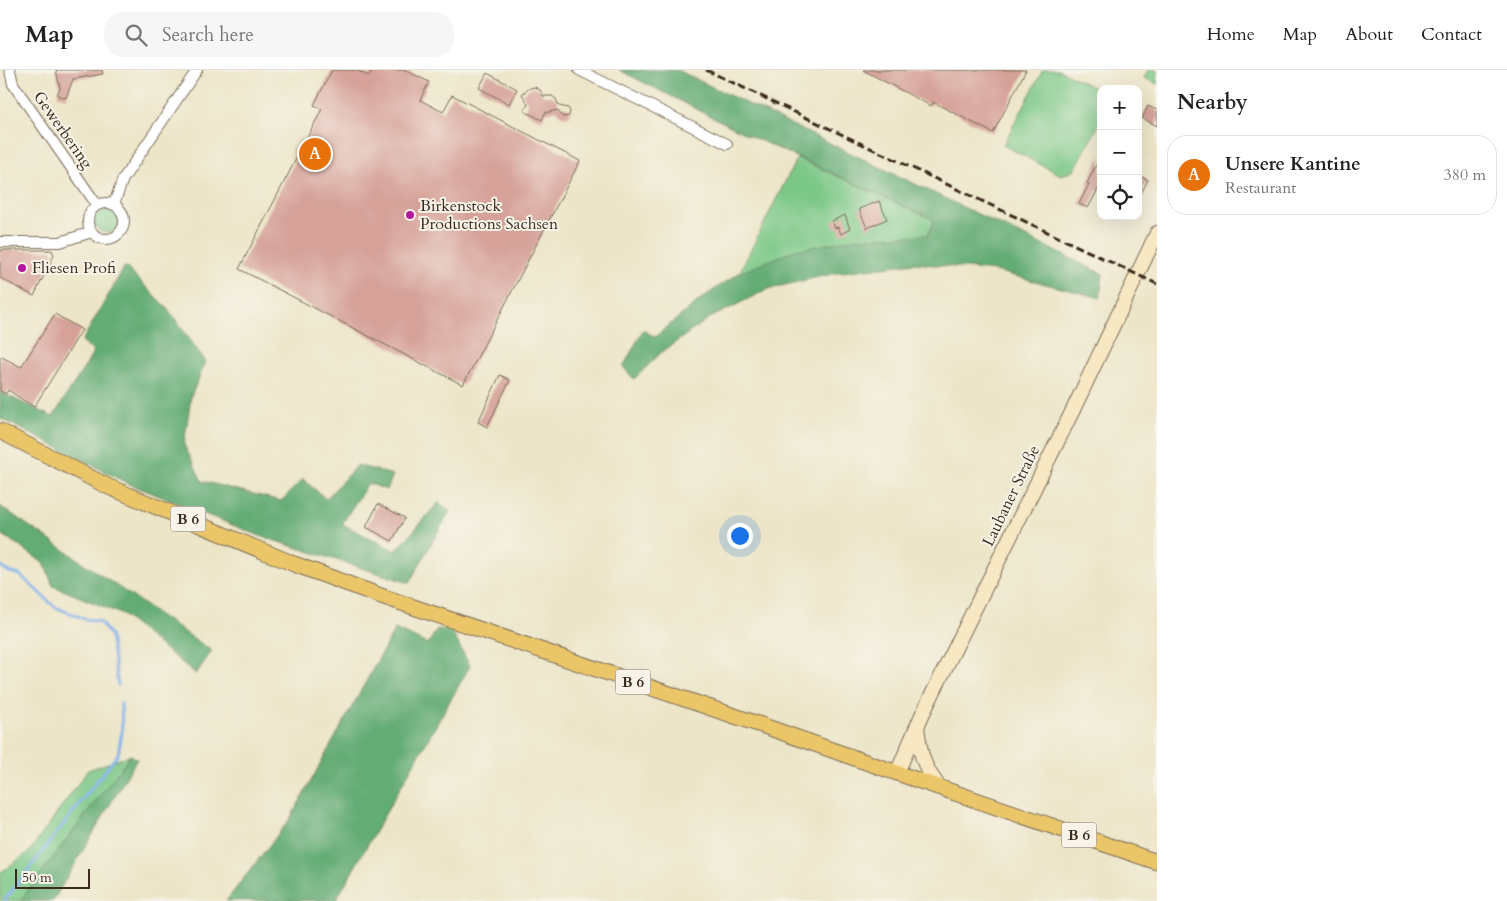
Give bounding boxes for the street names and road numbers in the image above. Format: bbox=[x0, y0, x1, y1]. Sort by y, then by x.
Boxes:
street label: Gewerbering bbox=[28, 87, 98, 173]
street label: Laubaner Straße bbox=[977, 442, 1045, 550]
road number: B 6 bbox=[170, 506, 206, 532]
road number: B 6 bbox=[616, 670, 650, 694]
road number: B 6 bbox=[1062, 822, 1096, 848]

